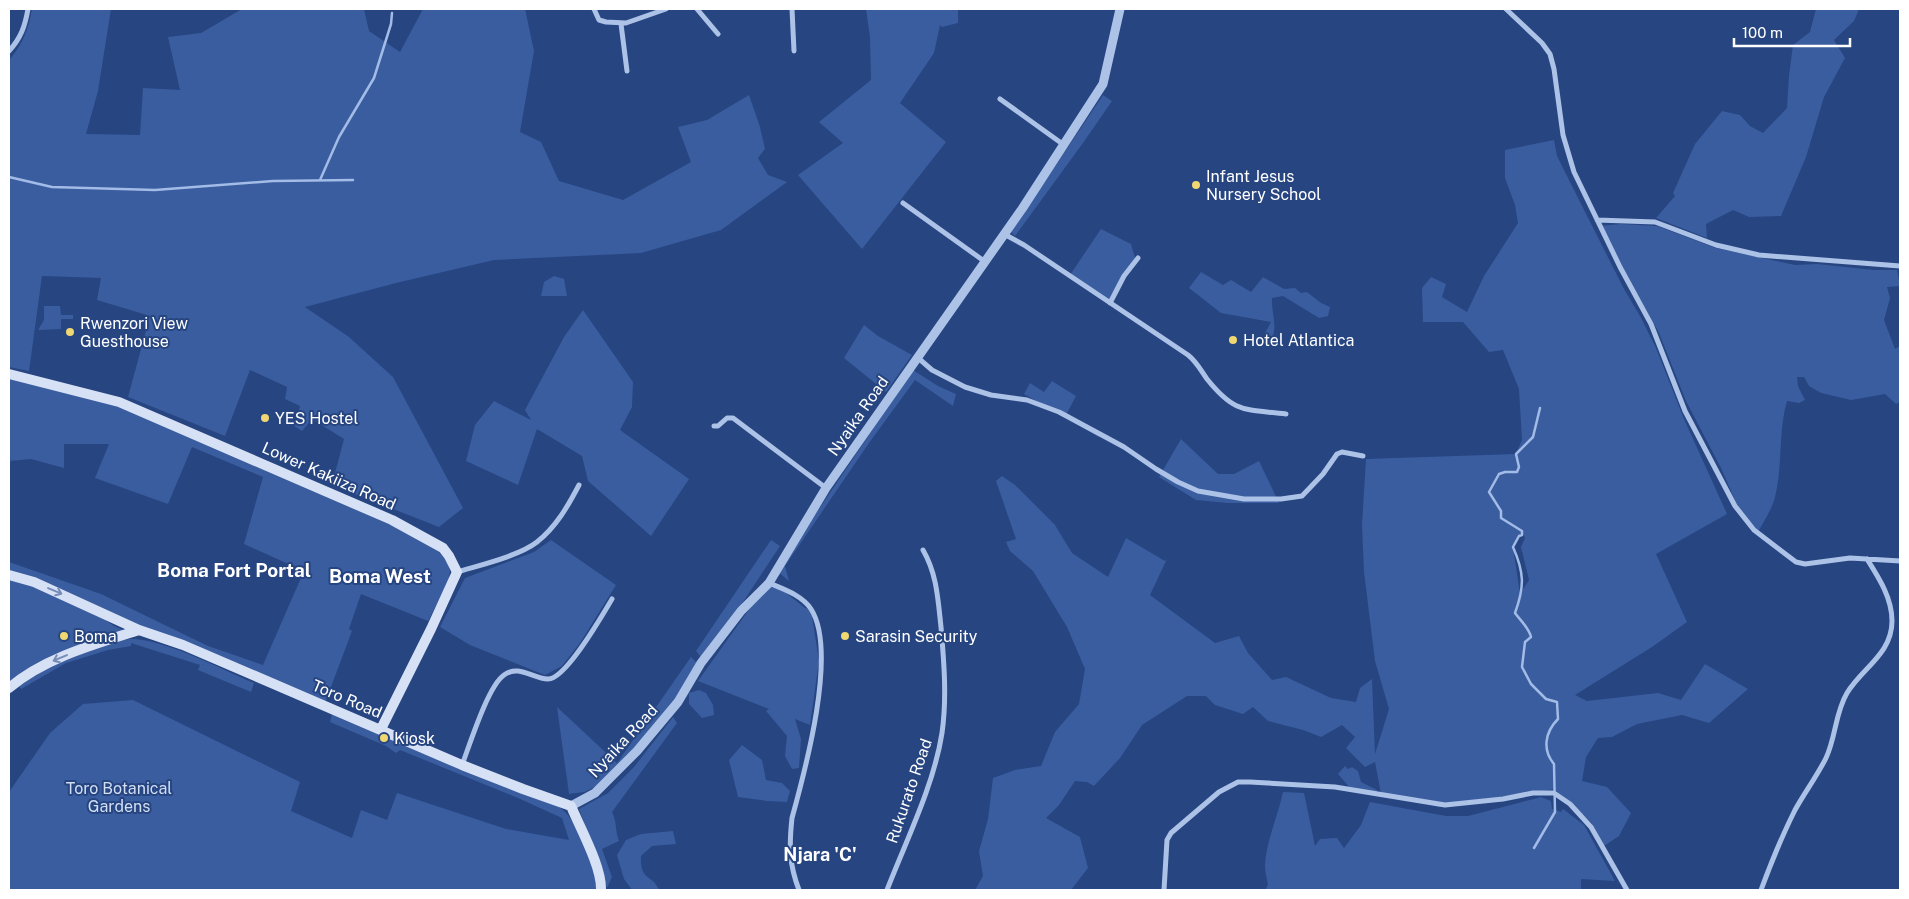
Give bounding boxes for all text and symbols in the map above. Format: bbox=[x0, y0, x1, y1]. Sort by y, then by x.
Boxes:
scale bar bbox=[1734, 15, 1850, 47]
text: 100 m bbox=[1742, 24, 1783, 41]
place label: Infant Jesus Nursery School bbox=[1206, 167, 1321, 204]
marker: Infant Jesus Nursery School bbox=[1190, 179, 1202, 191]
place label: Rwenzori View Guesthouse bbox=[80, 314, 188, 351]
marker: Rwenzori View Guesthouse bbox=[64, 326, 76, 338]
place label: Hotel Atlantica bbox=[1243, 331, 1354, 350]
marker: Hotel Atlantica bbox=[1227, 334, 1239, 346]
street label: Nyaika Road bbox=[824, 373, 892, 459]
place label: YES Hostel bbox=[275, 409, 358, 428]
marker: YES Hostel bbox=[259, 412, 271, 424]
street label: Lower Kakiiza Road bbox=[259, 438, 399, 514]
district label: Boma Fort Portal bbox=[157, 559, 311, 581]
district label: Boma West bbox=[329, 565, 431, 587]
one-way arrow bbox=[47, 587, 62, 597]
place label: Boma bbox=[74, 627, 117, 646]
place label: Sarasin Security bbox=[855, 627, 978, 646]
marker: Boma bbox=[58, 630, 70, 642]
marker: Sarasin Security bbox=[839, 630, 851, 642]
one-way arrow bbox=[53, 654, 68, 664]
street label: Toro Road bbox=[309, 676, 385, 722]
street label: Nyaika Road bbox=[584, 701, 662, 781]
place label: Kiosk bbox=[394, 729, 435, 748]
marker: Kiosk bbox=[378, 732, 390, 744]
street label: Rukurato Road bbox=[882, 736, 936, 846]
park label: Toro Botanical Gardens bbox=[66, 779, 172, 816]
district label: Njara 'C' bbox=[783, 844, 857, 865]

